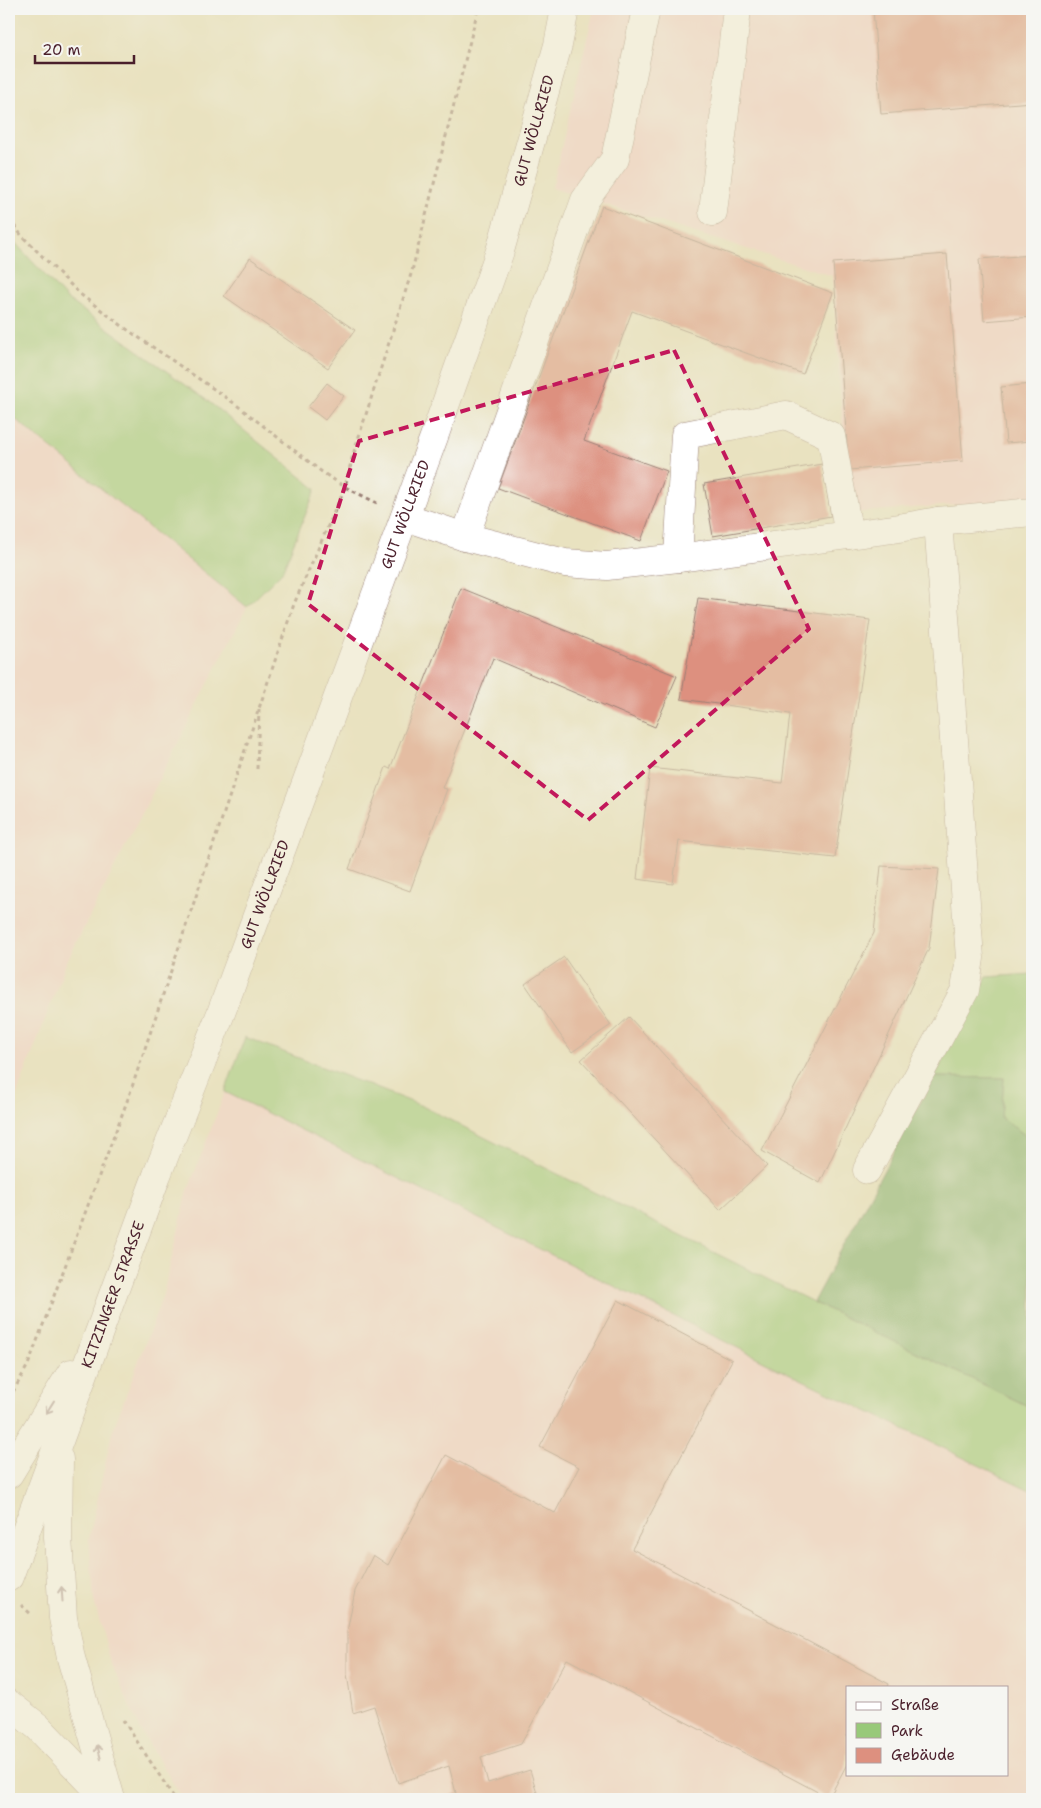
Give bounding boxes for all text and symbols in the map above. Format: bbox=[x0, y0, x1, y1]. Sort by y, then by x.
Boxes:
scale bar bbox=[35, 32, 134, 64]
text: 20 m bbox=[42, 40, 81, 60]
street label: GUT WÖLLRIED bbox=[509, 73, 559, 189]
street label: GUT WÖLLRIED bbox=[376, 457, 435, 572]
street label: GUT WÖLLRIED bbox=[236, 837, 294, 952]
street label: KITZINGER STRASSE bbox=[77, 1218, 149, 1371]
one-way arrow bbox=[44, 1399, 54, 1413]
one-way arrow bbox=[57, 1587, 66, 1603]
legend bbox=[846, 1686, 1008, 1776]
text: Straße bbox=[891, 1695, 939, 1715]
text: Park bbox=[891, 1721, 923, 1741]
one-way arrow bbox=[93, 1745, 103, 1761]
text: Gebäude bbox=[891, 1745, 955, 1765]

